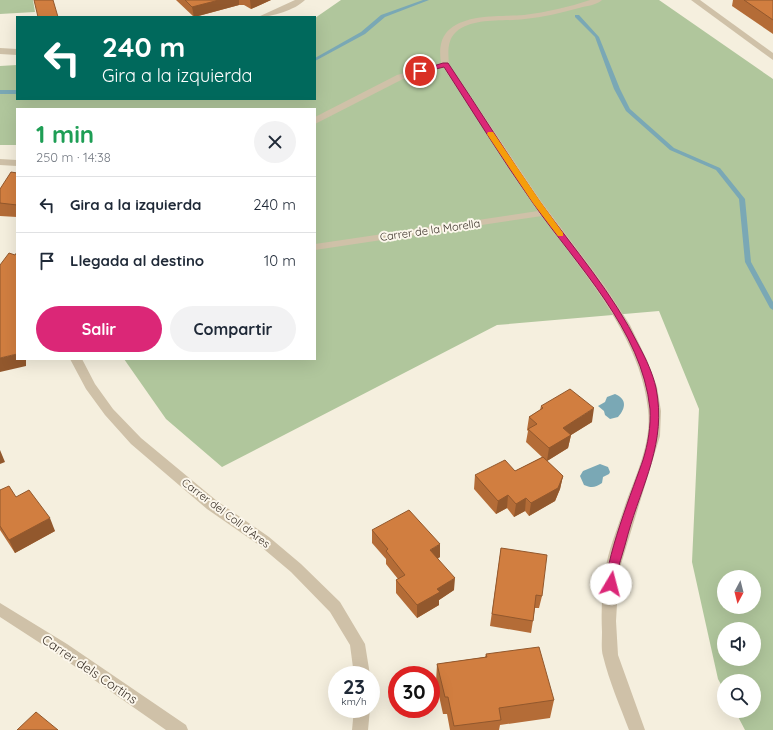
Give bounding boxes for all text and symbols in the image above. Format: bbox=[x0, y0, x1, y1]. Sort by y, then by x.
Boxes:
text: 240 m bbox=[102, 29, 185, 64]
icon: left bbox=[36, 32, 88, 84]
pin bbox=[403, 54, 437, 88]
icon: arrive bbox=[409, 60, 431, 82]
text: Gira a la izquierda bbox=[102, 64, 253, 87]
text: 1 min bbox=[36, 119, 94, 149]
button: close bbox=[254, 121, 296, 163]
text: 250 m · 14:38 bbox=[36, 149, 111, 165]
icon: left bbox=[36, 194, 58, 216]
text: Gira a la izquierda bbox=[70, 195, 202, 214]
text: 240 m bbox=[253, 195, 296, 214]
street label: Carrer de la Morella bbox=[379, 216, 481, 244]
icon: arrive bbox=[36, 250, 58, 272]
text: Llegada al destino bbox=[70, 251, 204, 270]
text: 10 m bbox=[264, 251, 296, 270]
button: Salir bbox=[36, 306, 162, 352]
button: Compartir bbox=[170, 306, 296, 352]
street label: Carrer del Coll d'Ares bbox=[179, 475, 273, 551]
position arrow bbox=[590, 563, 632, 605]
north arrow bbox=[717, 570, 761, 614]
map controls bbox=[717, 570, 761, 718]
button: sound bbox=[717, 622, 761, 666]
street label: Carrer dels Cortins bbox=[39, 631, 141, 707]
speed limit sign: 30 bbox=[388, 666, 440, 718]
text: 23 bbox=[343, 674, 365, 699]
button: search bbox=[717, 674, 761, 718]
text: km/h bbox=[341, 695, 367, 708]

